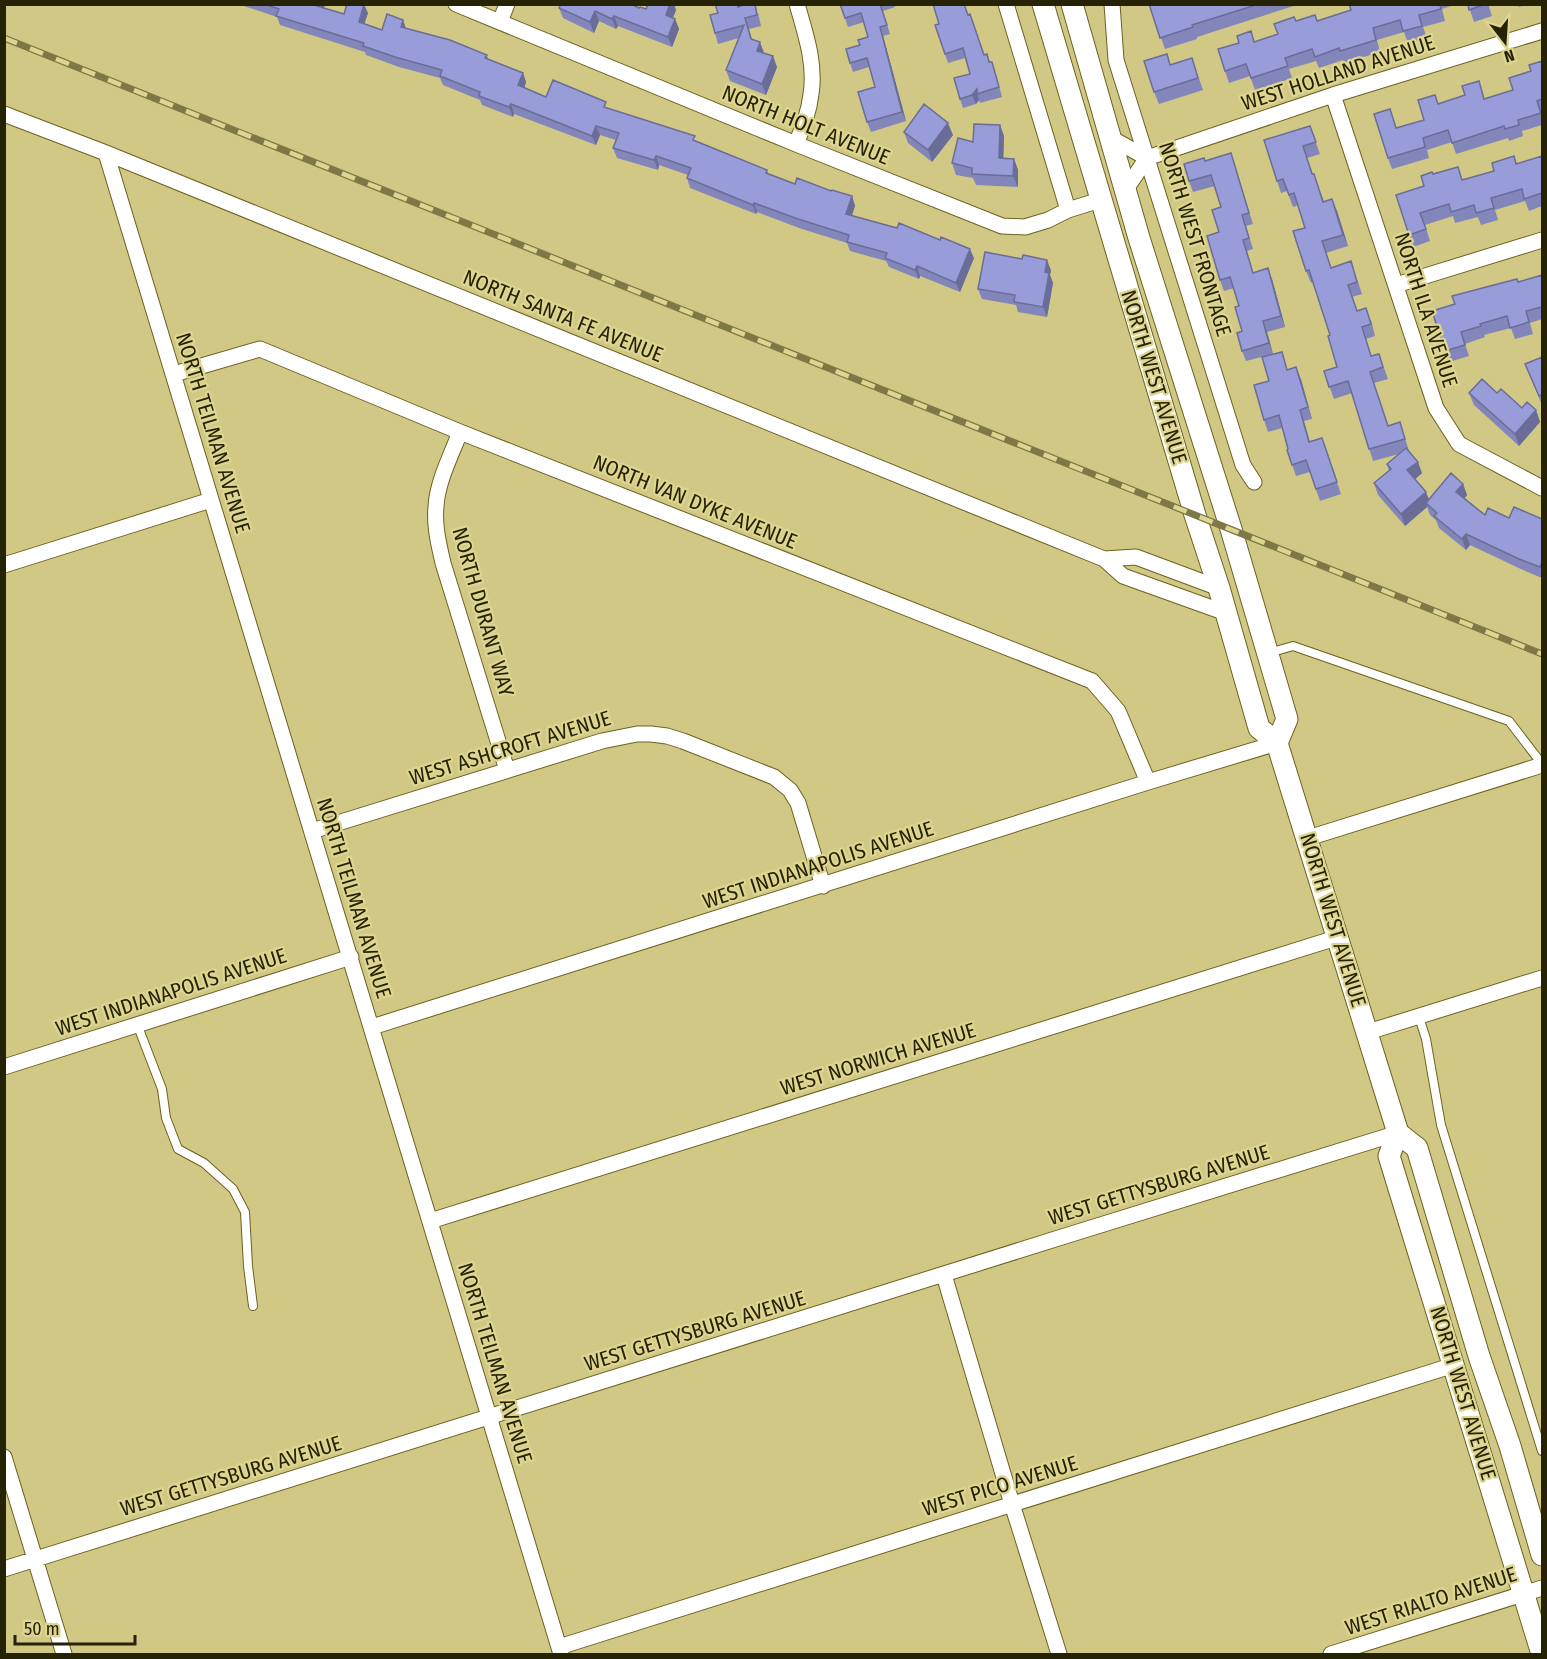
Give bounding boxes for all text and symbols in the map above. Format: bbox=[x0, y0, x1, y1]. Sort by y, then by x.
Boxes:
north arrow bbox=[1475, 12, 1535, 72]
street label: WEST HOLLAND AVENUE bbox=[1238, 29, 1438, 117]
text: N bbox=[1502, 45, 1517, 66]
street label: NORTH HOLT AVENUE bbox=[718, 79, 894, 171]
street label: NORTH WEST FRONTAGE bbox=[1153, 139, 1237, 340]
street label: NORTH ILA AVENUE bbox=[1389, 229, 1463, 391]
street label: NORTH SANTA FE AVENUE bbox=[459, 264, 667, 368]
street label: NORTH WEST AVENUE bbox=[1115, 287, 1193, 467]
street label: NORTH TEILMAN AVENUE bbox=[170, 330, 256, 537]
street label: NORTH VAN DYKE AVENUE bbox=[589, 449, 801, 555]
street label: NORTH DURANT WAY bbox=[446, 524, 520, 700]
street label: WEST ASHCROFT AVENUE bbox=[406, 705, 614, 791]
street label: NORTH TEILMAN AVENUE bbox=[311, 795, 397, 1002]
street label: WEST INDIANAPOLIS AVENUE bbox=[699, 815, 937, 915]
street label: NORTH WEST AVENUE bbox=[1294, 830, 1372, 1010]
street label: WEST INDIANAPOLIS AVENUE bbox=[52, 942, 290, 1042]
street label: WEST NORWICH AVENUE bbox=[777, 1017, 979, 1101]
street label: WEST GETTYSBURG AVENUE bbox=[1045, 1139, 1273, 1231]
street label: NORTH TEILMAN AVENUE bbox=[452, 1260, 538, 1467]
street label: WEST GETTYSBURG AVENUE bbox=[581, 1285, 809, 1377]
street label: NORTH WEST AVENUE bbox=[1424, 1303, 1502, 1483]
street label: WEST GETTYSBURG AVENUE bbox=[117, 1430, 345, 1522]
street label: WEST PICO AVENUE bbox=[919, 1450, 1081, 1522]
street label: WEST RIALTO AVENUE bbox=[1342, 1561, 1520, 1641]
scale bar bbox=[15, 1608, 135, 1646]
text: 50 m bbox=[24, 1618, 60, 1640]

